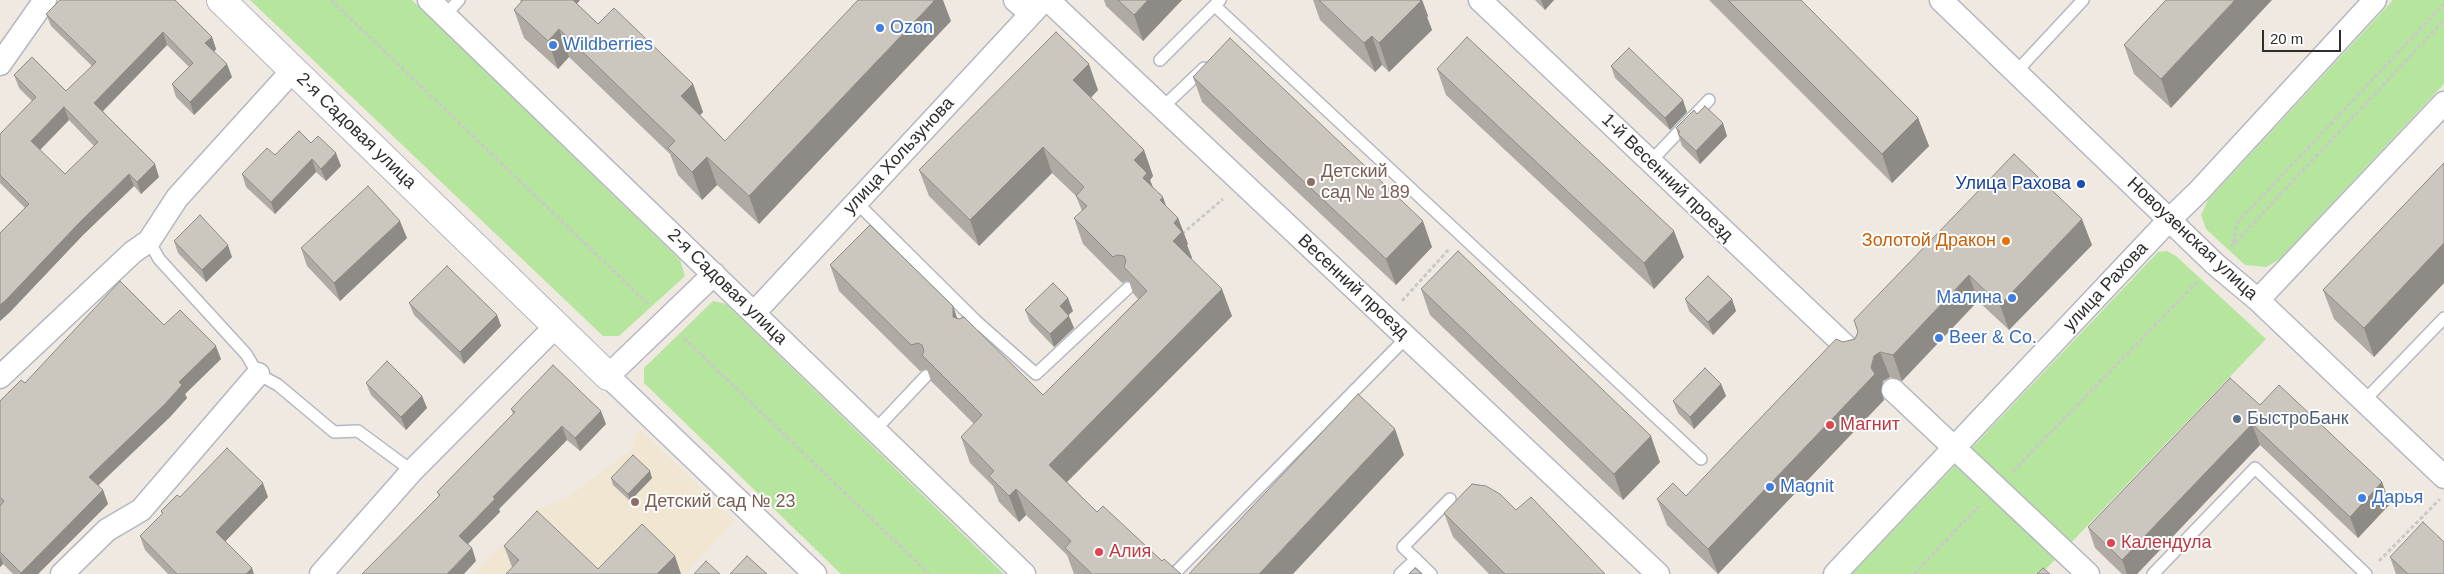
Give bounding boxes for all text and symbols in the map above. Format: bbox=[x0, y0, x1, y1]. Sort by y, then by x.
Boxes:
place label: Ozon bbox=[890, 17, 933, 39]
scale bar bbox=[2264, 20, 2343, 52]
marker: Ozon bbox=[874, 22, 886, 34]
text: 20 m bbox=[2270, 30, 2303, 47]
place label: Wildberries bbox=[563, 34, 653, 56]
marker: Wildberries bbox=[547, 39, 559, 51]
street label: 2-я Садовая улица bbox=[292, 68, 420, 194]
street label: улица Хользунова bbox=[839, 93, 959, 219]
street label: 1-й Весенний проезд bbox=[1597, 110, 1737, 246]
place label: Детский сад № 189 bbox=[1321, 161, 1410, 203]
place label: Улица Рахова bbox=[1955, 173, 2071, 195]
street label: Новоузенская улица bbox=[2122, 173, 2262, 305]
marker: Детский сад № 189 bbox=[1305, 176, 1317, 188]
marker: Улица Рахова bbox=[2075, 178, 2087, 190]
street label: 2-я Садовая улица bbox=[663, 224, 791, 350]
street label: Весенний проезд bbox=[1293, 230, 1413, 344]
place label: Золотой Дракон bbox=[1862, 230, 1996, 252]
marker: Золотой Дракон bbox=[2000, 235, 2012, 247]
street label: улица Рахова bbox=[2059, 238, 2153, 336]
place label: Малина bbox=[1936, 287, 2002, 309]
marker: Малина bbox=[2006, 292, 2018, 304]
place label: Beer & Co. bbox=[1949, 327, 2037, 349]
marker: Beer & Co. bbox=[1933, 332, 1945, 344]
place label: БыстроБанк bbox=[2247, 408, 2349, 430]
marker: БыстроБанк bbox=[2231, 413, 2243, 425]
place label: Магнит bbox=[1840, 414, 1900, 436]
marker: Магнит bbox=[1824, 419, 1836, 431]
place label: Magnit bbox=[1780, 476, 1834, 498]
marker: Magnit bbox=[1764, 481, 1776, 493]
place label: Дарья bbox=[2372, 487, 2423, 509]
place label: Детский сад № 23 bbox=[645, 491, 795, 513]
marker: Дарья bbox=[2356, 492, 2368, 504]
marker: Детский сад № 23 bbox=[629, 496, 641, 508]
place label: Календула bbox=[2121, 532, 2212, 554]
marker: Календула bbox=[2105, 537, 2117, 549]
place label: Алия bbox=[1109, 541, 1151, 563]
marker: Алия bbox=[1093, 546, 1105, 558]

